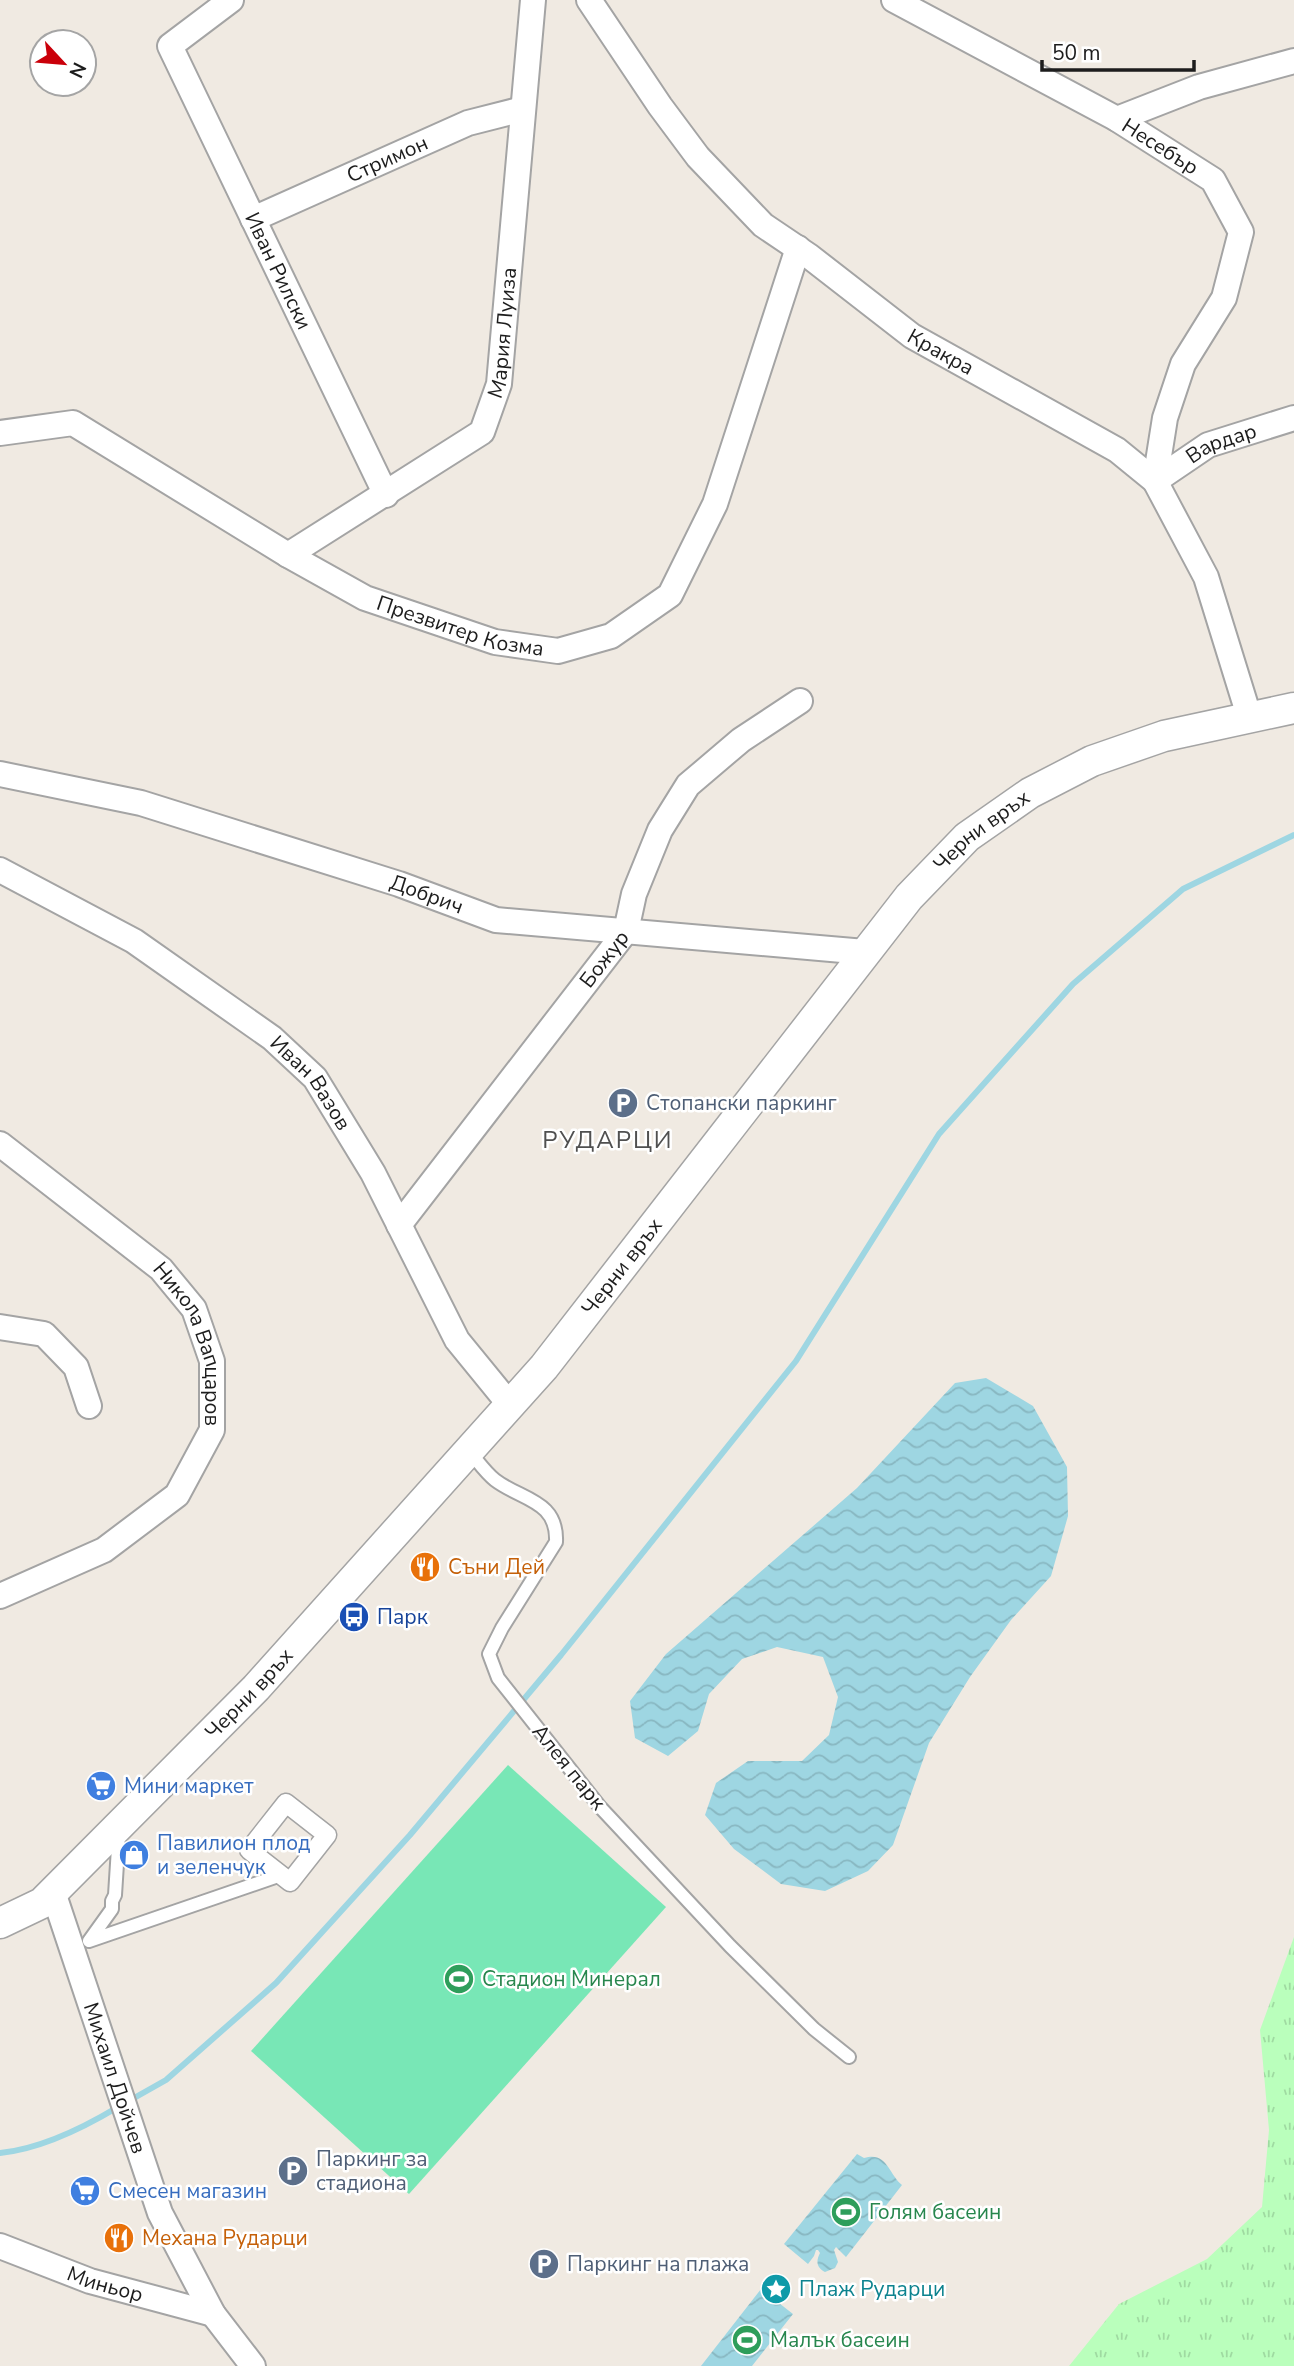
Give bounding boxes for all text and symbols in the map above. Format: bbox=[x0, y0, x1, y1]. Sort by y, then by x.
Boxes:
north arrow bbox=[28, 28, 98, 98]
scale bar bbox=[1042, 28, 1194, 72]
text: 50 m bbox=[1052, 39, 1101, 67]
text: N bbox=[63, 58, 92, 82]
street label: Несебър bbox=[1116, 112, 1204, 181]
street label: Стримон bbox=[342, 129, 432, 189]
street label: Иван Рилски bbox=[238, 208, 318, 334]
street label: Мария Луиза bbox=[481, 266, 523, 402]
street label: Кракра bbox=[902, 322, 979, 382]
street label: Вардар bbox=[1180, 417, 1260, 470]
street label: Презвитер Козма bbox=[373, 589, 546, 663]
street label: Черни връх bbox=[927, 783, 1035, 877]
street label: Добрич bbox=[387, 868, 467, 921]
street label: Божур bbox=[573, 924, 636, 994]
street label: Иван Вазов bbox=[264, 1029, 358, 1135]
parking icon: Стопански паркинг bbox=[606, 1086, 640, 1120]
place label: Стопански паркинг bbox=[646, 1089, 837, 1117]
district label: РУДАРЦИ bbox=[542, 1124, 674, 1156]
street label: Черни връх bbox=[575, 1212, 669, 1321]
street label: Никола Вапцаров bbox=[147, 1256, 227, 1426]
restaurant icon: Съни Дей bbox=[408, 1550, 442, 1584]
place label: Съни Дей bbox=[448, 1553, 545, 1581]
bus stop icon: Парк bbox=[337, 1600, 371, 1634]
place label: Парк bbox=[377, 1603, 429, 1631]
street label: Черни връх bbox=[199, 1642, 299, 1745]
street label: Алея парк bbox=[526, 1718, 613, 1816]
supermarket icon: Мини маркет bbox=[84, 1769, 118, 1803]
place label: Мини маркет bbox=[124, 1772, 254, 1800]
place label: Павилион плод и зеленчук bbox=[157, 1829, 311, 1881]
shop icon: Павилион плод и зеленчук bbox=[117, 1838, 151, 1872]
sports icon: Стадион Минерал bbox=[442, 1962, 476, 1996]
place label: Стадион Минерал bbox=[482, 1965, 661, 1993]
street label: Михаил Дойчев bbox=[77, 1999, 153, 2157]
place label: Паркинг за стадиона bbox=[316, 2145, 428, 2197]
parking icon: Паркинг за стадиона bbox=[276, 2154, 310, 2188]
supermarket icon: Смесен магазин bbox=[68, 2174, 102, 2208]
place label: Смесен магазин bbox=[108, 2177, 267, 2205]
sports icon: Голям басеин bbox=[829, 2195, 863, 2229]
place label: Голям басеин bbox=[869, 2198, 1001, 2226]
restaurant icon: Механа Рударци bbox=[102, 2221, 136, 2255]
place label: Механа Рударци bbox=[142, 2224, 308, 2252]
parking icon: Паркинг на плажа bbox=[527, 2247, 561, 2281]
place label: Паркинг на плажа bbox=[567, 2250, 749, 2278]
street label: Миньор bbox=[63, 2259, 146, 2309]
place icon: Плаж Рударци bbox=[759, 2272, 793, 2306]
place label: Плаж Рударци bbox=[799, 2275, 945, 2303]
sports icon: Малък басеин bbox=[730, 2323, 764, 2357]
place label: Малък басеин bbox=[770, 2326, 910, 2354]

